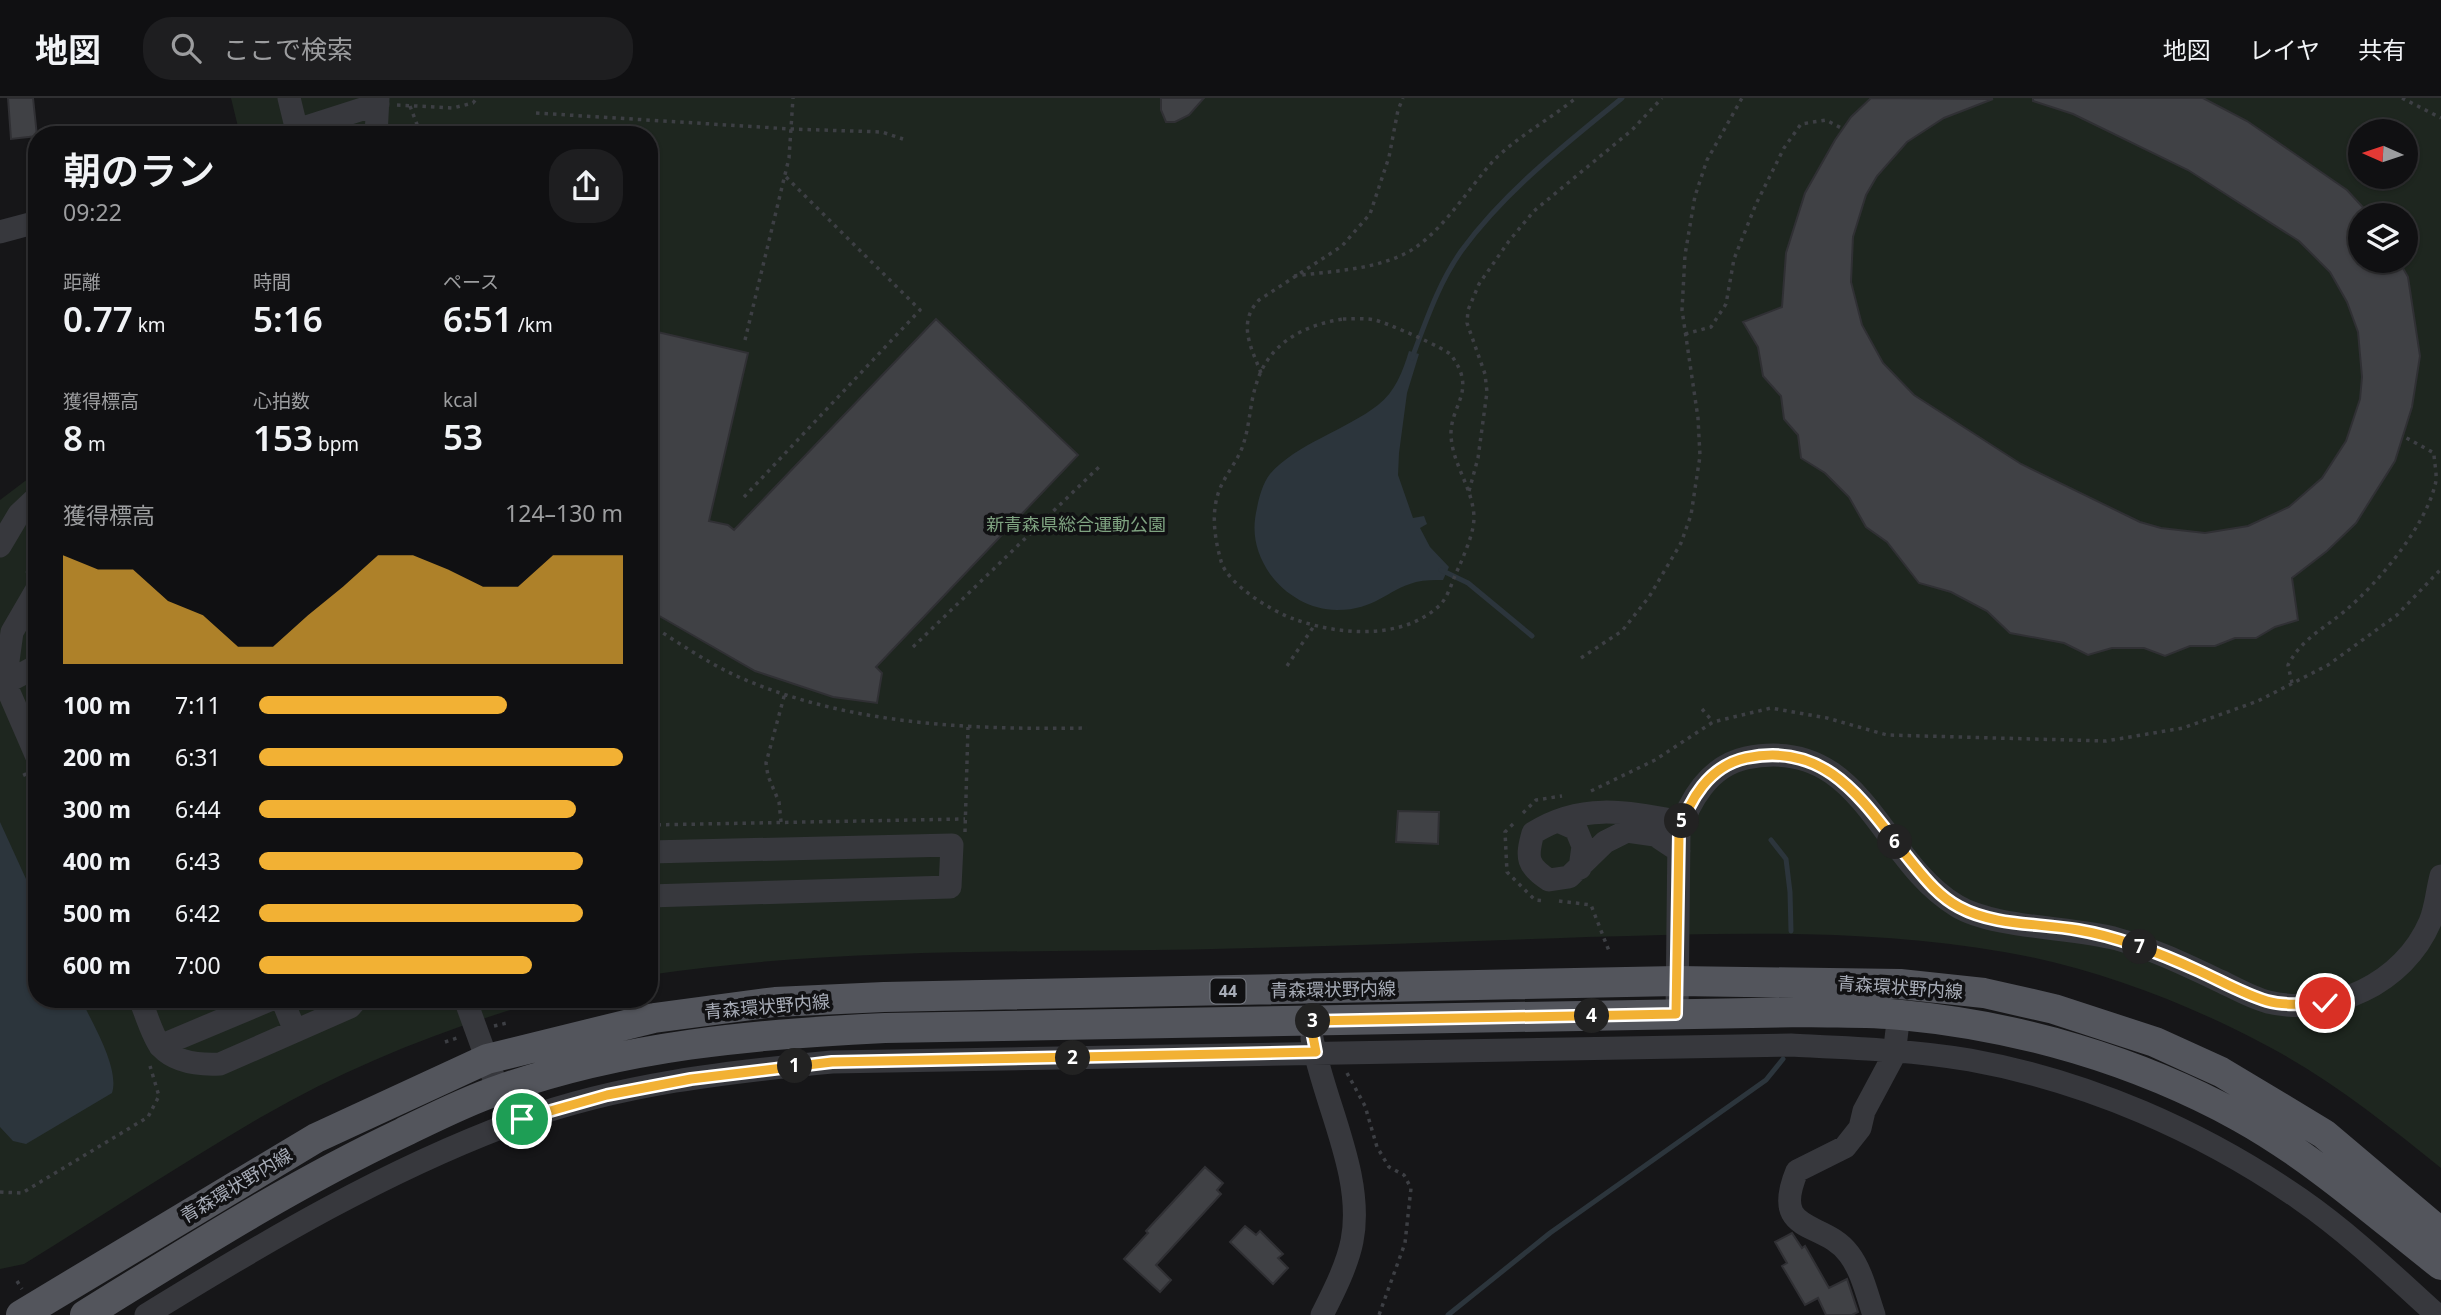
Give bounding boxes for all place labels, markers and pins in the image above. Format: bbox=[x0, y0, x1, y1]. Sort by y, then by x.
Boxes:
pin: 5 bbox=[1664, 804, 1700, 838]
pin: 6 bbox=[1878, 824, 1912, 860]
pin: 7 bbox=[2122, 930, 2158, 964]
pin bbox=[2295, 973, 2355, 1033]
pin: 4 bbox=[1574, 998, 1610, 1034]
pin: 3 bbox=[1296, 1004, 1330, 1038]
pin: 2 bbox=[1056, 1040, 1090, 1076]
pin: 1 bbox=[778, 1048, 812, 1084]
pin bbox=[492, 1089, 552, 1149]

